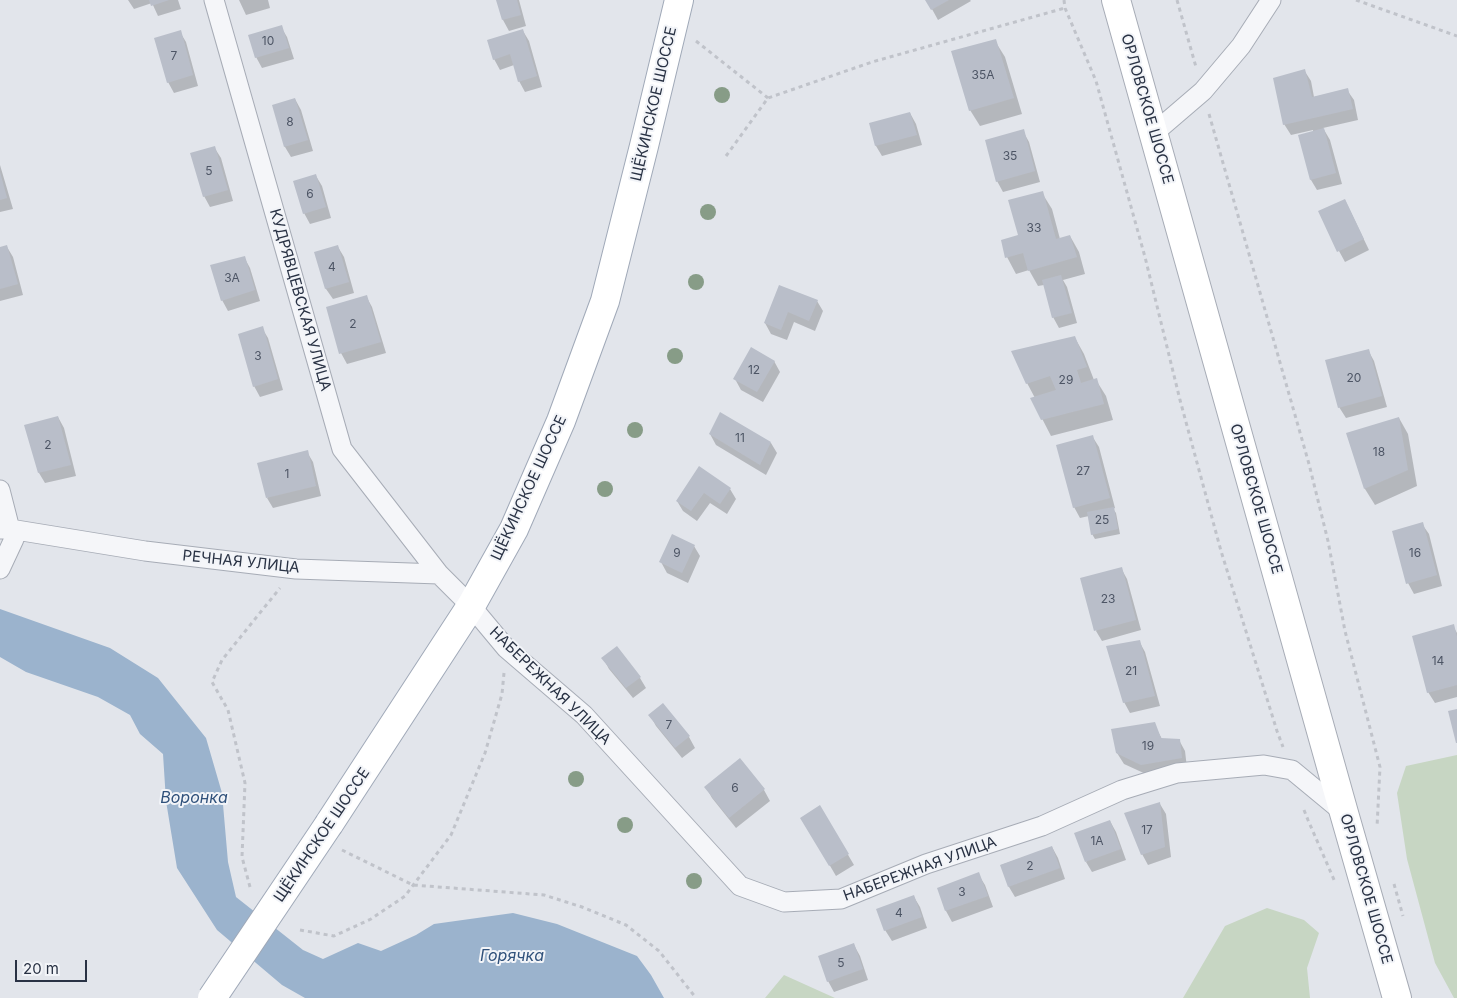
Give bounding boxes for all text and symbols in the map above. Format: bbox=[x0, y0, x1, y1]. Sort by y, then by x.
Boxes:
street label: ЩЁКИНСКОЕ ШОССЕ bbox=[627, 25, 681, 183]
street label: ОРЛОВСКОЕ ШОССЕ bbox=[1117, 32, 1177, 186]
house number: 10 bbox=[262, 34, 274, 48]
house number: 7 bbox=[171, 49, 177, 63]
house number: 35А bbox=[972, 68, 994, 82]
house number: 8 bbox=[286, 115, 294, 129]
house number: 35 bbox=[1003, 149, 1017, 163]
house number: 5 bbox=[205, 164, 213, 178]
house number: 6 bbox=[306, 187, 314, 201]
street label: КУДРЯВЦЕВСКАЯ УЛИЦА bbox=[265, 207, 335, 393]
house number: 33 bbox=[1027, 221, 1041, 235]
house number: 4 bbox=[328, 260, 336, 274]
house number: 3А bbox=[224, 271, 240, 285]
house number: 2 bbox=[349, 317, 357, 331]
house number: 3 bbox=[254, 349, 262, 363]
house number: 12 bbox=[748, 363, 760, 377]
house number: 20 bbox=[1347, 371, 1361, 385]
house number: 29 bbox=[1059, 373, 1073, 387]
street label: ЩЁКИНСКОЕ ШОССЕ bbox=[487, 413, 571, 563]
street label: ОРЛОВСКОЕ ШОССЕ bbox=[1226, 422, 1286, 576]
house number: 11 bbox=[735, 431, 745, 445]
house number: 2 bbox=[44, 438, 52, 452]
house number: 18 bbox=[1373, 445, 1385, 459]
house number: 27 bbox=[1076, 464, 1090, 478]
house number: 1 bbox=[285, 467, 289, 481]
house number: 25 bbox=[1095, 513, 1109, 527]
house number: 9 bbox=[673, 546, 681, 560]
house number: 16 bbox=[1409, 546, 1421, 560]
street label: РЕЧНАЯ УЛИЦА bbox=[182, 547, 300, 577]
house number: 23 bbox=[1101, 592, 1115, 606]
street label: НАБЕРЕЖНАЯ УЛИЦА bbox=[486, 623, 614, 749]
house number: 14 bbox=[1432, 654, 1444, 668]
house number: 21 bbox=[1125, 664, 1137, 678]
house number: 7 bbox=[666, 718, 672, 732]
house number: 19 bbox=[1142, 739, 1154, 753]
street label: ЩЁКИНСКОЕ ШОССЕ bbox=[270, 764, 374, 906]
house number: 6 bbox=[731, 781, 739, 795]
water label: Воронка bbox=[160, 788, 228, 808]
street label: ОРЛОВСКОЕ ШОССЕ bbox=[1336, 812, 1396, 966]
house number: 17 bbox=[1141, 823, 1153, 837]
street label: НАБЕРЕЖНАЯ УЛИЦА bbox=[841, 833, 999, 905]
house number: 1А bbox=[1090, 834, 1104, 848]
house number: 2 bbox=[1026, 859, 1034, 873]
house number: 3 bbox=[958, 885, 966, 899]
house number: 4 bbox=[895, 906, 903, 920]
water label: Горячка bbox=[480, 946, 544, 966]
scale bar bbox=[18, 950, 90, 982]
house number: 5 bbox=[837, 956, 845, 970]
text: 20 m bbox=[23, 959, 59, 978]

